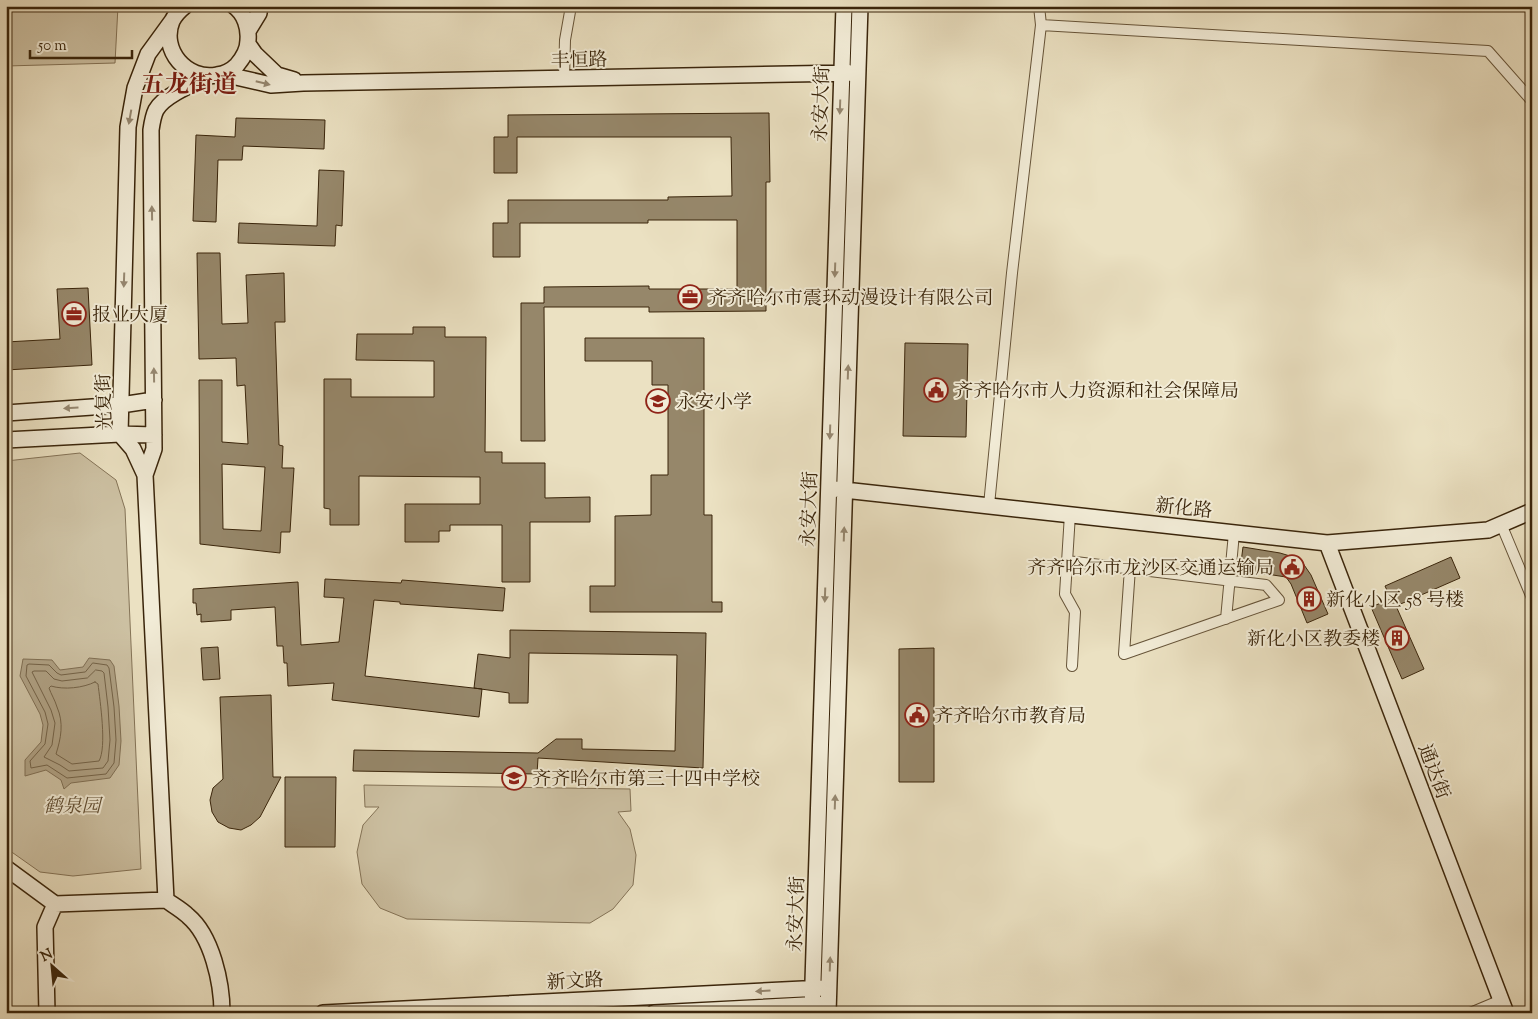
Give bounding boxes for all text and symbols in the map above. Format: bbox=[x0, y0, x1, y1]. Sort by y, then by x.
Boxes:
scale bar bbox=[30, 28, 132, 60]
text: 50 m bbox=[37, 36, 67, 57]
street label: 丰恒路 bbox=[550, 48, 608, 75]
street label: 永安大街 bbox=[808, 66, 837, 143]
district label: 五龙街道 bbox=[141, 69, 237, 103]
one-way arrow bbox=[255, 79, 270, 87]
one-way arrow bbox=[835, 100, 843, 116]
one-way arrow bbox=[126, 110, 134, 126]
one-way arrow bbox=[148, 205, 156, 221]
one-way arrow bbox=[831, 262, 839, 278]
one-way arrow bbox=[120, 272, 128, 288]
office icon: 齐齐哈尔市震环动漫设计有限公司 bbox=[677, 284, 703, 310]
place label: 齐齐哈尔市震环动漫设计有限公司 bbox=[708, 286, 993, 313]
office icon: 报业大厦 bbox=[61, 301, 87, 327]
place label: 报业大厦 bbox=[92, 303, 168, 330]
one-way arrow bbox=[845, 364, 853, 380]
one-way arrow bbox=[150, 367, 158, 383]
street label: 光复街 bbox=[91, 373, 120, 431]
public building icon: 齐齐哈尔市人力资源和社会保障局 bbox=[923, 377, 949, 403]
place label: 齐齐哈尔市人力资源和社会保障局 bbox=[954, 379, 1239, 406]
school or university icon: 永安小学 bbox=[645, 388, 671, 414]
place label: 永安小学 bbox=[676, 390, 752, 417]
one-way arrow bbox=[62, 405, 78, 413]
one-way arrow bbox=[826, 425, 834, 441]
street label: 永安大街 bbox=[796, 471, 825, 548]
street label: 新化路 bbox=[1154, 493, 1214, 526]
one-way arrow bbox=[840, 526, 848, 542]
public building icon: 齐齐哈尔市龙沙区交通运输局 bbox=[1279, 554, 1305, 580]
place label: 齐齐哈尔市龙沙区交通运输局 bbox=[1027, 556, 1274, 583]
building icon: 新化小区 58 号楼 bbox=[1296, 586, 1322, 612]
one-way arrow bbox=[821, 587, 829, 603]
place label: 新化小区 58 号楼 bbox=[1326, 588, 1464, 615]
building icon: 新化小区教委楼 bbox=[1384, 625, 1410, 651]
place label: 新化小区教委楼 bbox=[1247, 627, 1380, 654]
public building icon: 齐齐哈尔市教育局 bbox=[904, 702, 930, 728]
place label: 齐齐哈尔市教育局 bbox=[934, 704, 1086, 731]
street label: 通达街 bbox=[1410, 740, 1455, 803]
school or university icon: 齐齐哈尔市第三十四中学校 bbox=[501, 765, 527, 791]
place label: 齐齐哈尔市第三十四中学校 bbox=[532, 767, 760, 794]
one-way arrow bbox=[832, 793, 840, 809]
park label: 鹤泉园 bbox=[43, 794, 103, 821]
street label: 永安大街 bbox=[783, 876, 812, 953]
north arrow bbox=[28, 942, 78, 992]
text: N bbox=[37, 945, 57, 968]
one-way arrow bbox=[827, 956, 835, 972]
street label: 新文路 bbox=[546, 968, 604, 997]
one-way arrow bbox=[755, 987, 771, 995]

